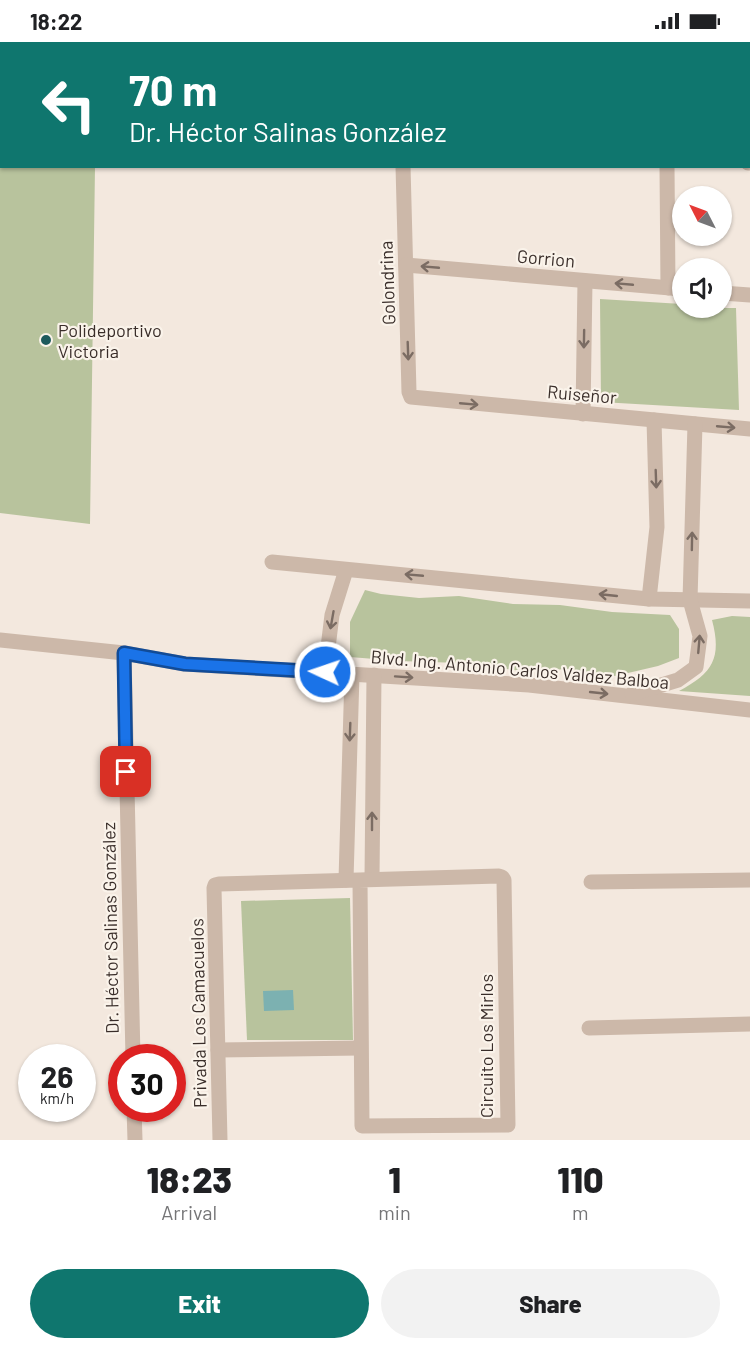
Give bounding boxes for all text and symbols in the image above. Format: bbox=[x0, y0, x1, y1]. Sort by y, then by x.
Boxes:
text: 18:22 bbox=[30, 8, 82, 34]
text: 70 m bbox=[129, 64, 217, 114]
icon: left bbox=[30, 66, 108, 144]
text: Dr. Héctor Salinas González bbox=[129, 115, 447, 147]
north arrow bbox=[672, 186, 732, 246]
map controls bbox=[672, 186, 732, 318]
street label: Golondrina bbox=[375, 241, 399, 325]
street label: Gorrion bbox=[516, 245, 576, 271]
button: sound bbox=[672, 258, 732, 318]
one-way arrow bbox=[421, 261, 440, 272]
one-way arrow bbox=[615, 278, 635, 289]
place label: Polideportivo Victoria bbox=[58, 319, 162, 362]
one-way arrow bbox=[578, 329, 590, 349]
marker: Polideportivo Victoria bbox=[39, 333, 53, 347]
one-way arrow bbox=[403, 340, 414, 360]
street label: Ruiseñor bbox=[546, 380, 618, 408]
one-way arrow bbox=[459, 399, 479, 410]
one-way arrow bbox=[716, 422, 736, 433]
one-way arrow bbox=[650, 468, 661, 488]
one-way arrow bbox=[686, 532, 698, 552]
one-way arrow bbox=[404, 570, 424, 581]
one-way arrow bbox=[598, 589, 618, 600]
one-way arrow bbox=[326, 610, 337, 629]
one-way arrow bbox=[694, 634, 705, 654]
position arrow bbox=[293, 640, 357, 704]
street label: Blvd. Ing. Antonio Carlos Valdez Balboa bbox=[370, 645, 670, 693]
one-way arrow bbox=[394, 672, 414, 683]
one-way arrow bbox=[588, 688, 608, 699]
one-way arrow bbox=[345, 722, 356, 742]
pin bbox=[100, 746, 151, 797]
icon: arrive bbox=[109, 755, 142, 788]
one-way arrow bbox=[367, 811, 378, 831]
street label: Dr. Héctor Salinas González bbox=[97, 822, 123, 1034]
street label: Privada Los Camacuelos bbox=[185, 918, 211, 1108]
street label: Circuito Los Mirlos bbox=[475, 974, 497, 1118]
speed limit sign: 30 bbox=[108, 1044, 186, 1122]
text: 26 bbox=[41, 1058, 73, 1094]
text: km/h bbox=[40, 1089, 74, 1107]
text: 18:23 bbox=[146, 1157, 232, 1200]
text: 1 bbox=[388, 1157, 401, 1200]
text: 110 bbox=[557, 1157, 604, 1200]
text: Arrival bbox=[161, 1200, 217, 1224]
text: min bbox=[378, 1200, 411, 1224]
text: m bbox=[572, 1200, 589, 1224]
button: Exit bbox=[30, 1269, 369, 1338]
button: Share bbox=[381, 1269, 720, 1338]

